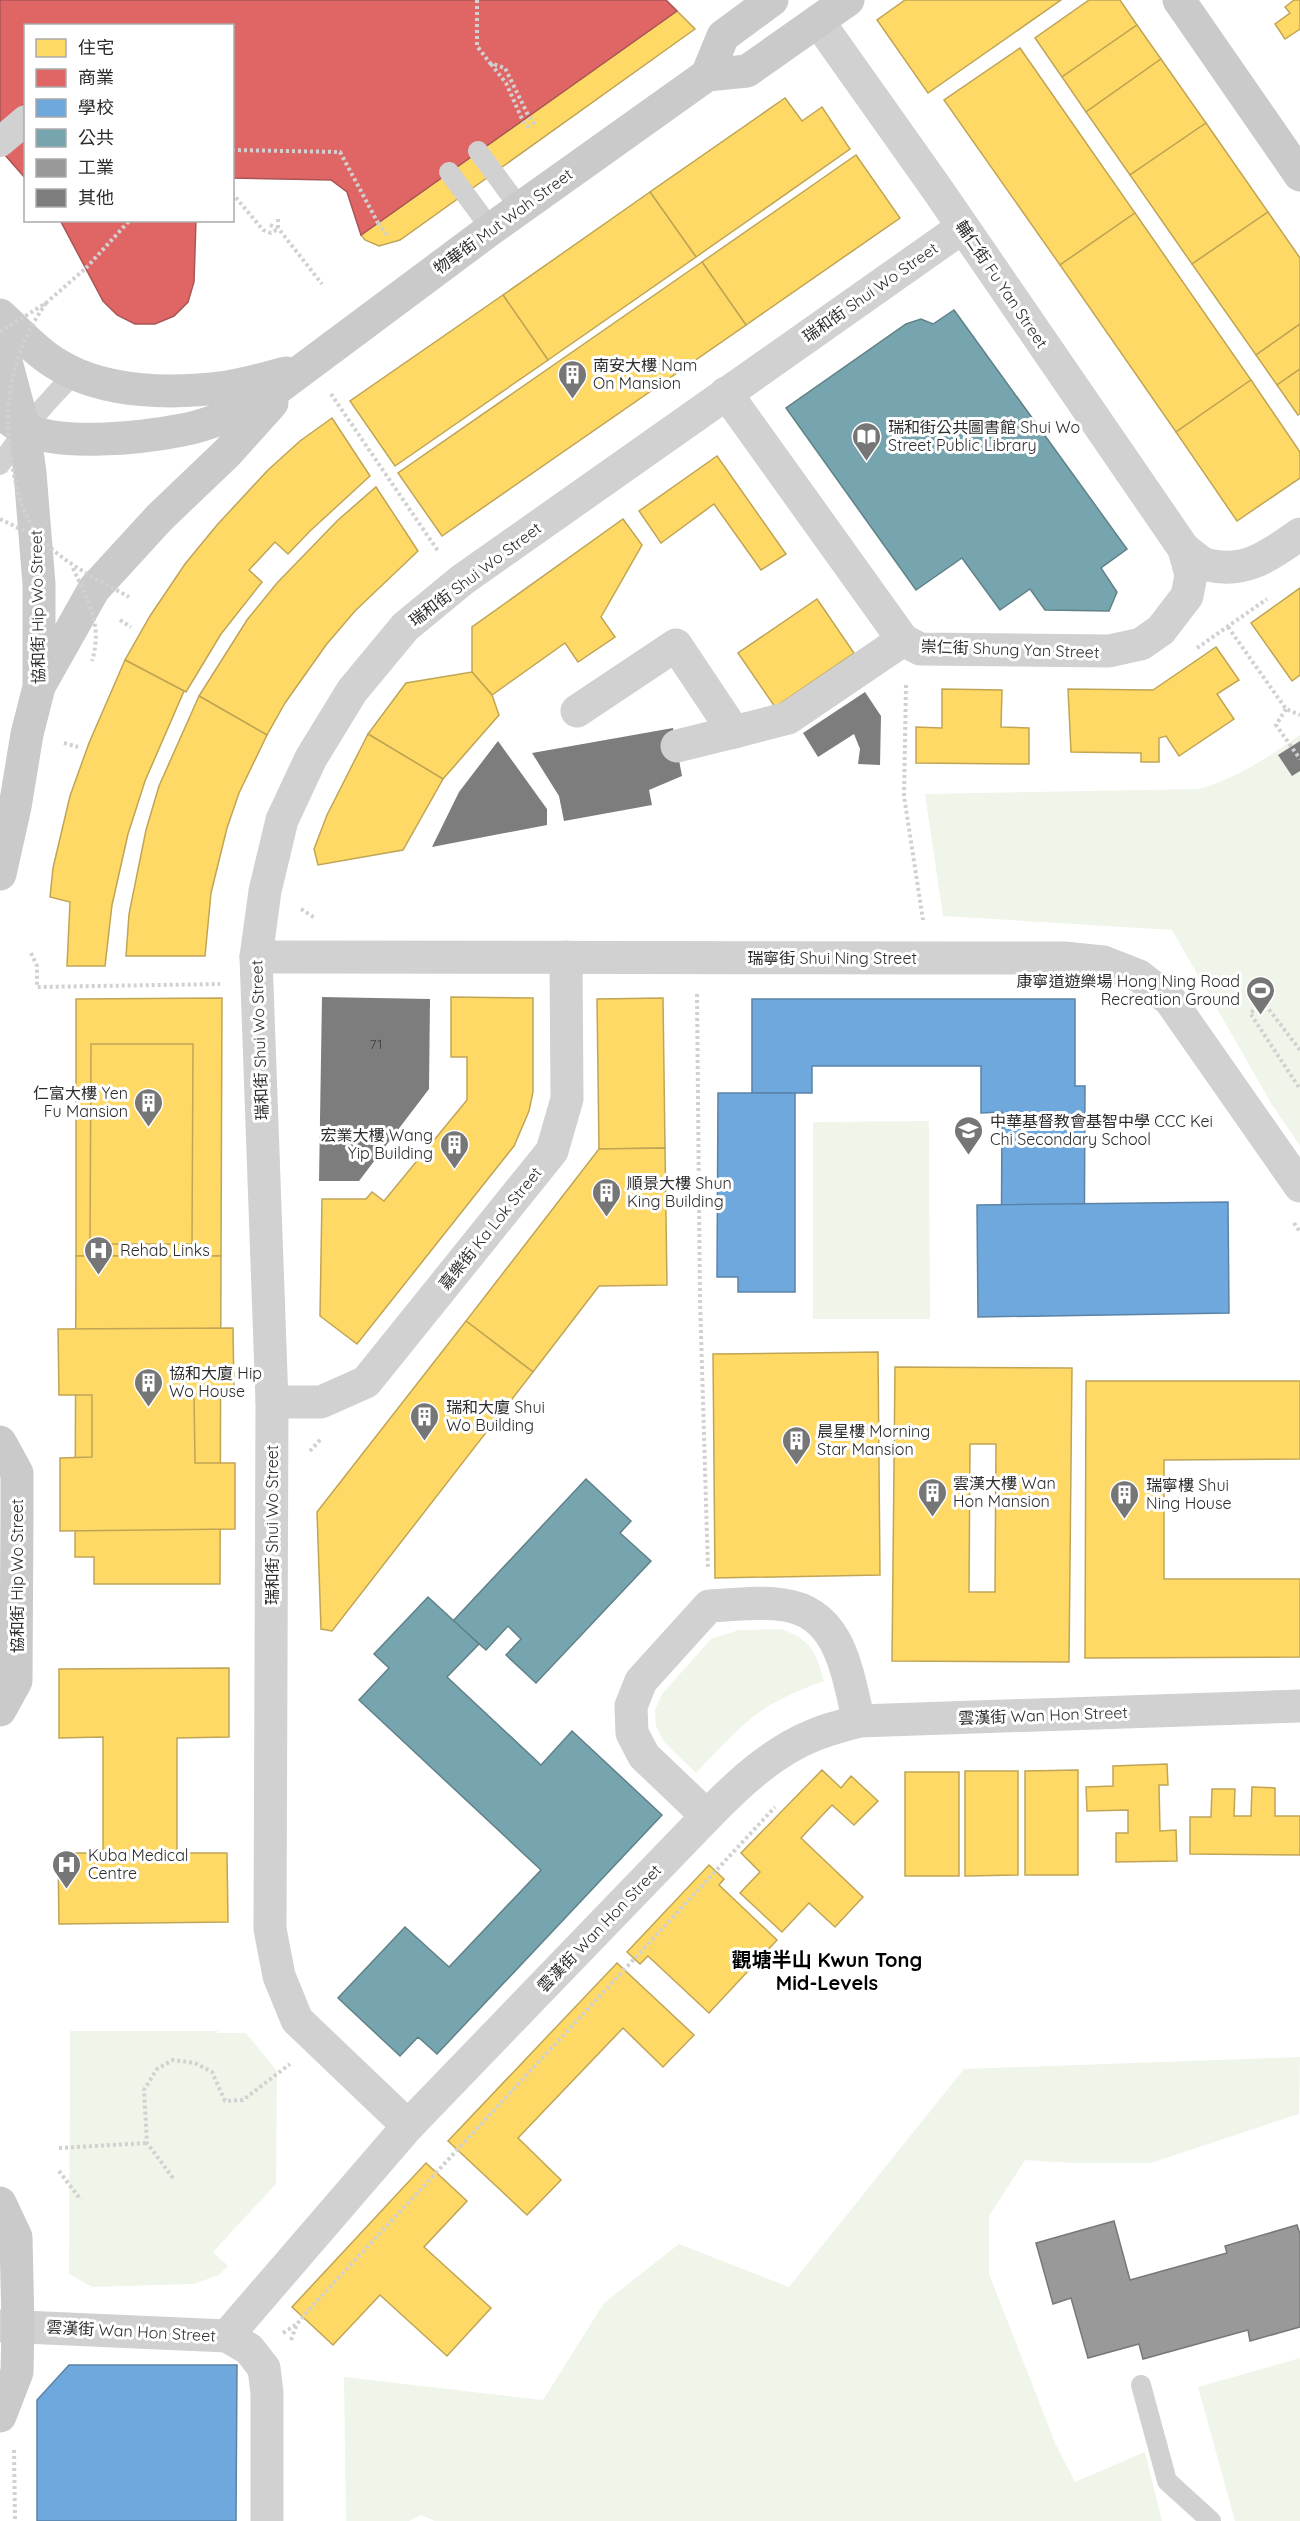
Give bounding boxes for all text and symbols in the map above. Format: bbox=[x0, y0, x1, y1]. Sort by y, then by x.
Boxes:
legend bbox=[24, 24, 234, 222]
text: 住宅 bbox=[78, 36, 114, 59]
text: 商業 bbox=[78, 66, 114, 89]
text: 學校 bbox=[78, 96, 114, 119]
text: 公共 bbox=[78, 126, 114, 149]
text: 工業 bbox=[78, 156, 114, 179]
street label: 物華街 Mut Wah Street bbox=[430, 164, 576, 278]
text: 其他 bbox=[78, 186, 114, 209]
street label: 輔仁街 Fu Yan Street bbox=[952, 216, 1052, 352]
street label: 瑞和街 Shui Wo Street bbox=[799, 238, 941, 346]
place label: 南安大樓 Nam On Mansion bbox=[593, 355, 697, 393]
building icon: 南安大樓 Nam On Mansion bbox=[556, 358, 588, 400]
place label: 瑞和街公共圖書館 Shui Wo Street Public Library bbox=[888, 417, 1080, 455]
library icon: 瑞和街公共圖書館 Shui Wo Street Public Library bbox=[851, 420, 883, 462]
street label: 瑞和街 Shui Wo Street bbox=[405, 518, 545, 630]
street label: 協和街 Hip Wo Street bbox=[26, 530, 48, 684]
street label: 崇仁街 Shung Yan Street bbox=[920, 636, 1100, 662]
street label: 瑞寧街 Shui Ning Street bbox=[747, 948, 917, 968]
street label: 瑞和街 Shui Wo Street bbox=[246, 960, 272, 1120]
place label: 康寧道遊樂場 Hong Ning Road Recreation Ground bbox=[1016, 971, 1240, 1009]
sports icon: 康寧道遊樂場 Hong Ning Road Recreation Ground bbox=[1245, 974, 1277, 1016]
house number: 71 bbox=[369, 1035, 383, 1053]
place label: 仁富大樓 Yen Fu Mansion bbox=[33, 1083, 128, 1121]
building icon: 仁富大樓 Yen Fu Mansion bbox=[133, 1086, 165, 1128]
place label: 中華基督教會基智中學 CCC Kei Chi Secondary School bbox=[990, 1111, 1213, 1149]
school or university icon: 中華基督教會基智中學 CCC Kei Chi Secondary School bbox=[953, 1114, 985, 1156]
place label: 宏業大樓 Wang Yip Building bbox=[320, 1125, 433, 1163]
building icon: 宏業大樓 Wang Yip Building bbox=[438, 1128, 470, 1170]
street label: 嘉樂街 Ka Lok Street bbox=[434, 1163, 546, 1293]
place label: 順景大樓 Shun King Building bbox=[627, 1173, 732, 1211]
building icon: 順景大樓 Shun King Building bbox=[590, 1176, 622, 1218]
hospital icon: Rehab Links bbox=[83, 1234, 115, 1276]
place label: Rehab Links bbox=[120, 1240, 210, 1260]
place label: 協和大廈 Hip Wo House bbox=[169, 1363, 262, 1401]
building icon: 協和大廈 Hip Wo House bbox=[132, 1366, 164, 1408]
place label: 瑞和大廈 Shui Wo Building bbox=[446, 1397, 545, 1435]
building icon: 瑞和大廈 Shui Wo Building bbox=[409, 1400, 441, 1442]
place label: 晨星樓 Morning Star Mansion bbox=[817, 1421, 930, 1459]
building icon: 晨星樓 Morning Star Mansion bbox=[780, 1424, 812, 1466]
street label: 瑞和街 Shui Wo Street bbox=[262, 1445, 282, 1605]
place label: 雲漢大樓 Wan Hon Mansion bbox=[953, 1473, 1056, 1511]
place label: 瑞寧樓 Shui Ning House bbox=[1146, 1475, 1232, 1513]
building icon: 雲漢大樓 Wan Hon Mansion bbox=[916, 1476, 948, 1518]
building icon: 瑞寧樓 Shui Ning House bbox=[1109, 1478, 1141, 1520]
street label: 協和街 Hip Wo Street bbox=[7, 1499, 27, 1653]
street label: 雲漢街 Wan Hon Street bbox=[958, 1702, 1128, 1728]
place label: Kuba Medical Centre bbox=[88, 1845, 189, 1883]
hospital icon: Kuba Medical Centre bbox=[51, 1848, 83, 1890]
street label: 雲漢街 Wan Hon Street bbox=[533, 1860, 665, 1996]
district label: 觀塘半山 Kwun Tong Mid-Levels bbox=[732, 1947, 922, 1995]
street label: 雲漢街 Wan Hon Street bbox=[46, 2317, 216, 2345]

